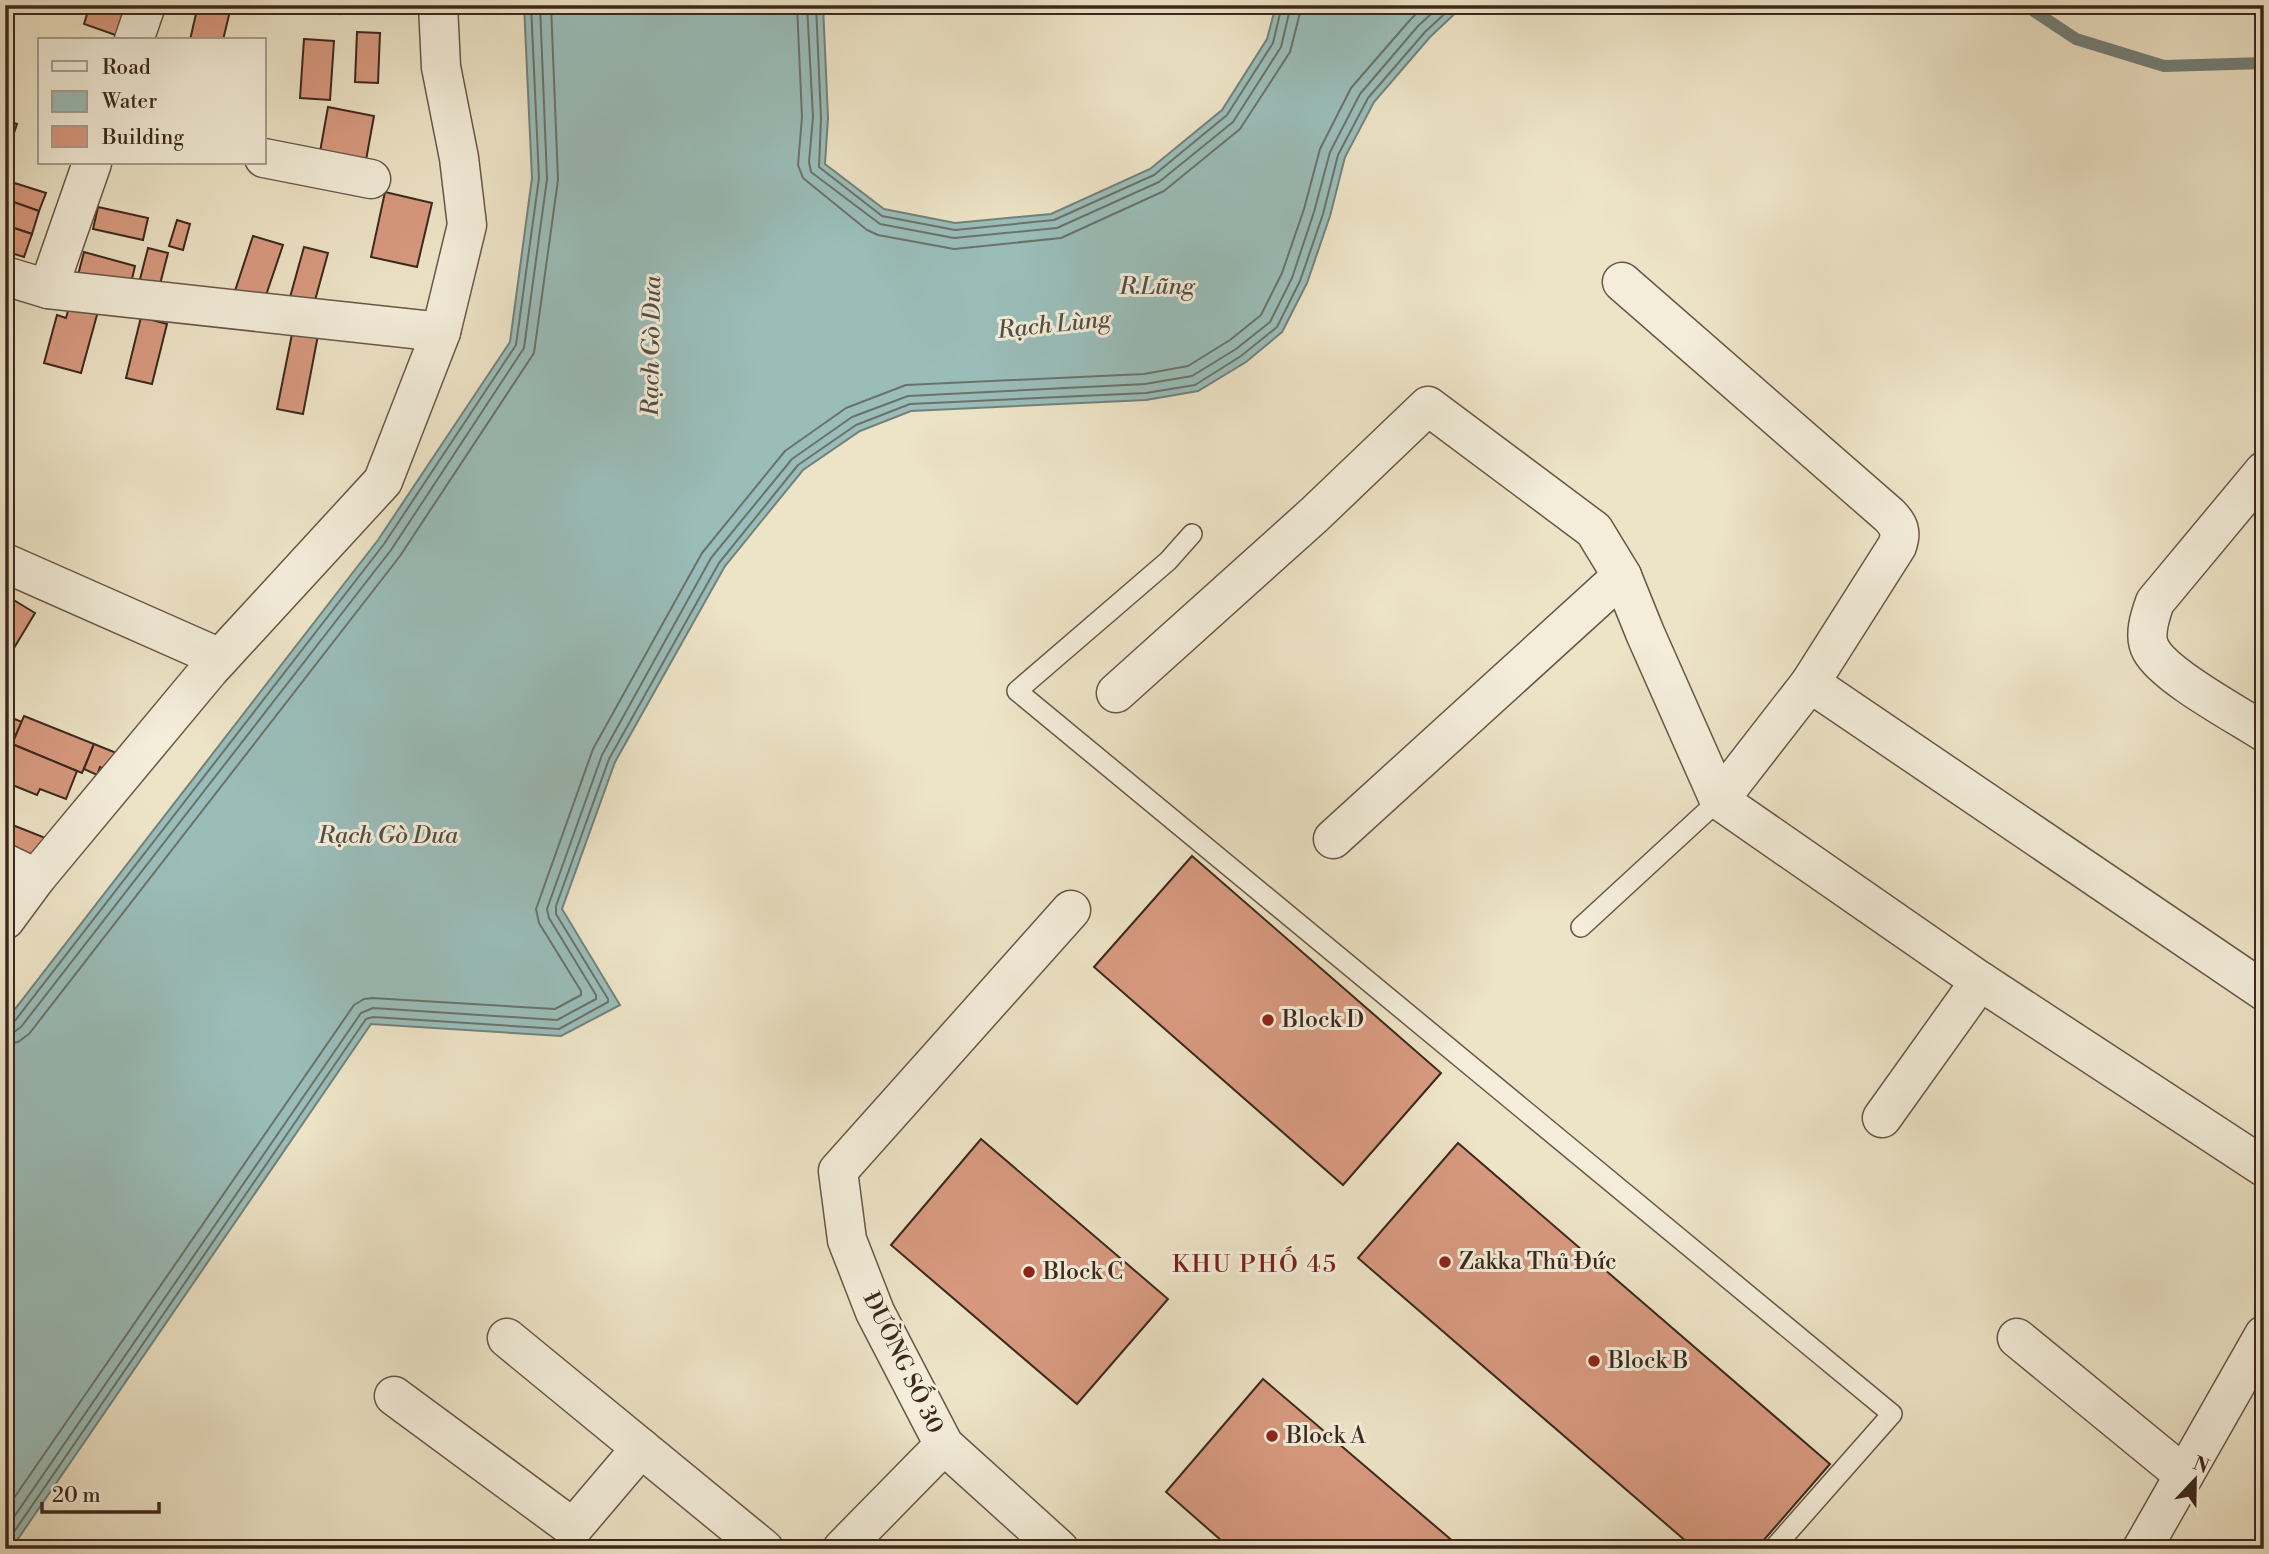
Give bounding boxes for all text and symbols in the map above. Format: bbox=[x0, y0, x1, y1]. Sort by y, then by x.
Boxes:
legend bbox=[38, 38, 266, 164]
text: Road bbox=[102, 55, 151, 81]
text: Water bbox=[101, 89, 157, 115]
text: Building bbox=[101, 125, 184, 151]
water label: R.Lũng bbox=[1118, 272, 1196, 302]
water label: Rạch Gò Dưa bbox=[636, 275, 668, 417]
water label: Rạch Lùng bbox=[995, 304, 1114, 346]
water label: Rạch Gò Dưa bbox=[317, 821, 459, 851]
place label: Block D bbox=[1281, 1006, 1364, 1034]
marker: Block D bbox=[1260, 1012, 1276, 1028]
district label: KHU PHỐ 45 bbox=[1172, 1246, 1338, 1280]
place label: Zakka Thủ Đức bbox=[1459, 1248, 1617, 1276]
marker: Zakka Thủ Đức bbox=[1437, 1254, 1453, 1270]
place label: Block C bbox=[1042, 1258, 1123, 1286]
marker: Block C bbox=[1021, 1264, 1037, 1280]
street label: ĐƯỜNG SỐ 30 bbox=[857, 1285, 954, 1438]
place label: Block B bbox=[1607, 1347, 1688, 1375]
marker: Block B bbox=[1586, 1353, 1602, 1369]
place label: Block A bbox=[1285, 1422, 1367, 1450]
marker: Block A bbox=[1264, 1428, 1280, 1444]
north arrow bbox=[2160, 1446, 2230, 1516]
text: N bbox=[2190, 1451, 2212, 1479]
scale bar bbox=[42, 1470, 159, 1514]
text: 20 m bbox=[52, 1483, 101, 1509]

